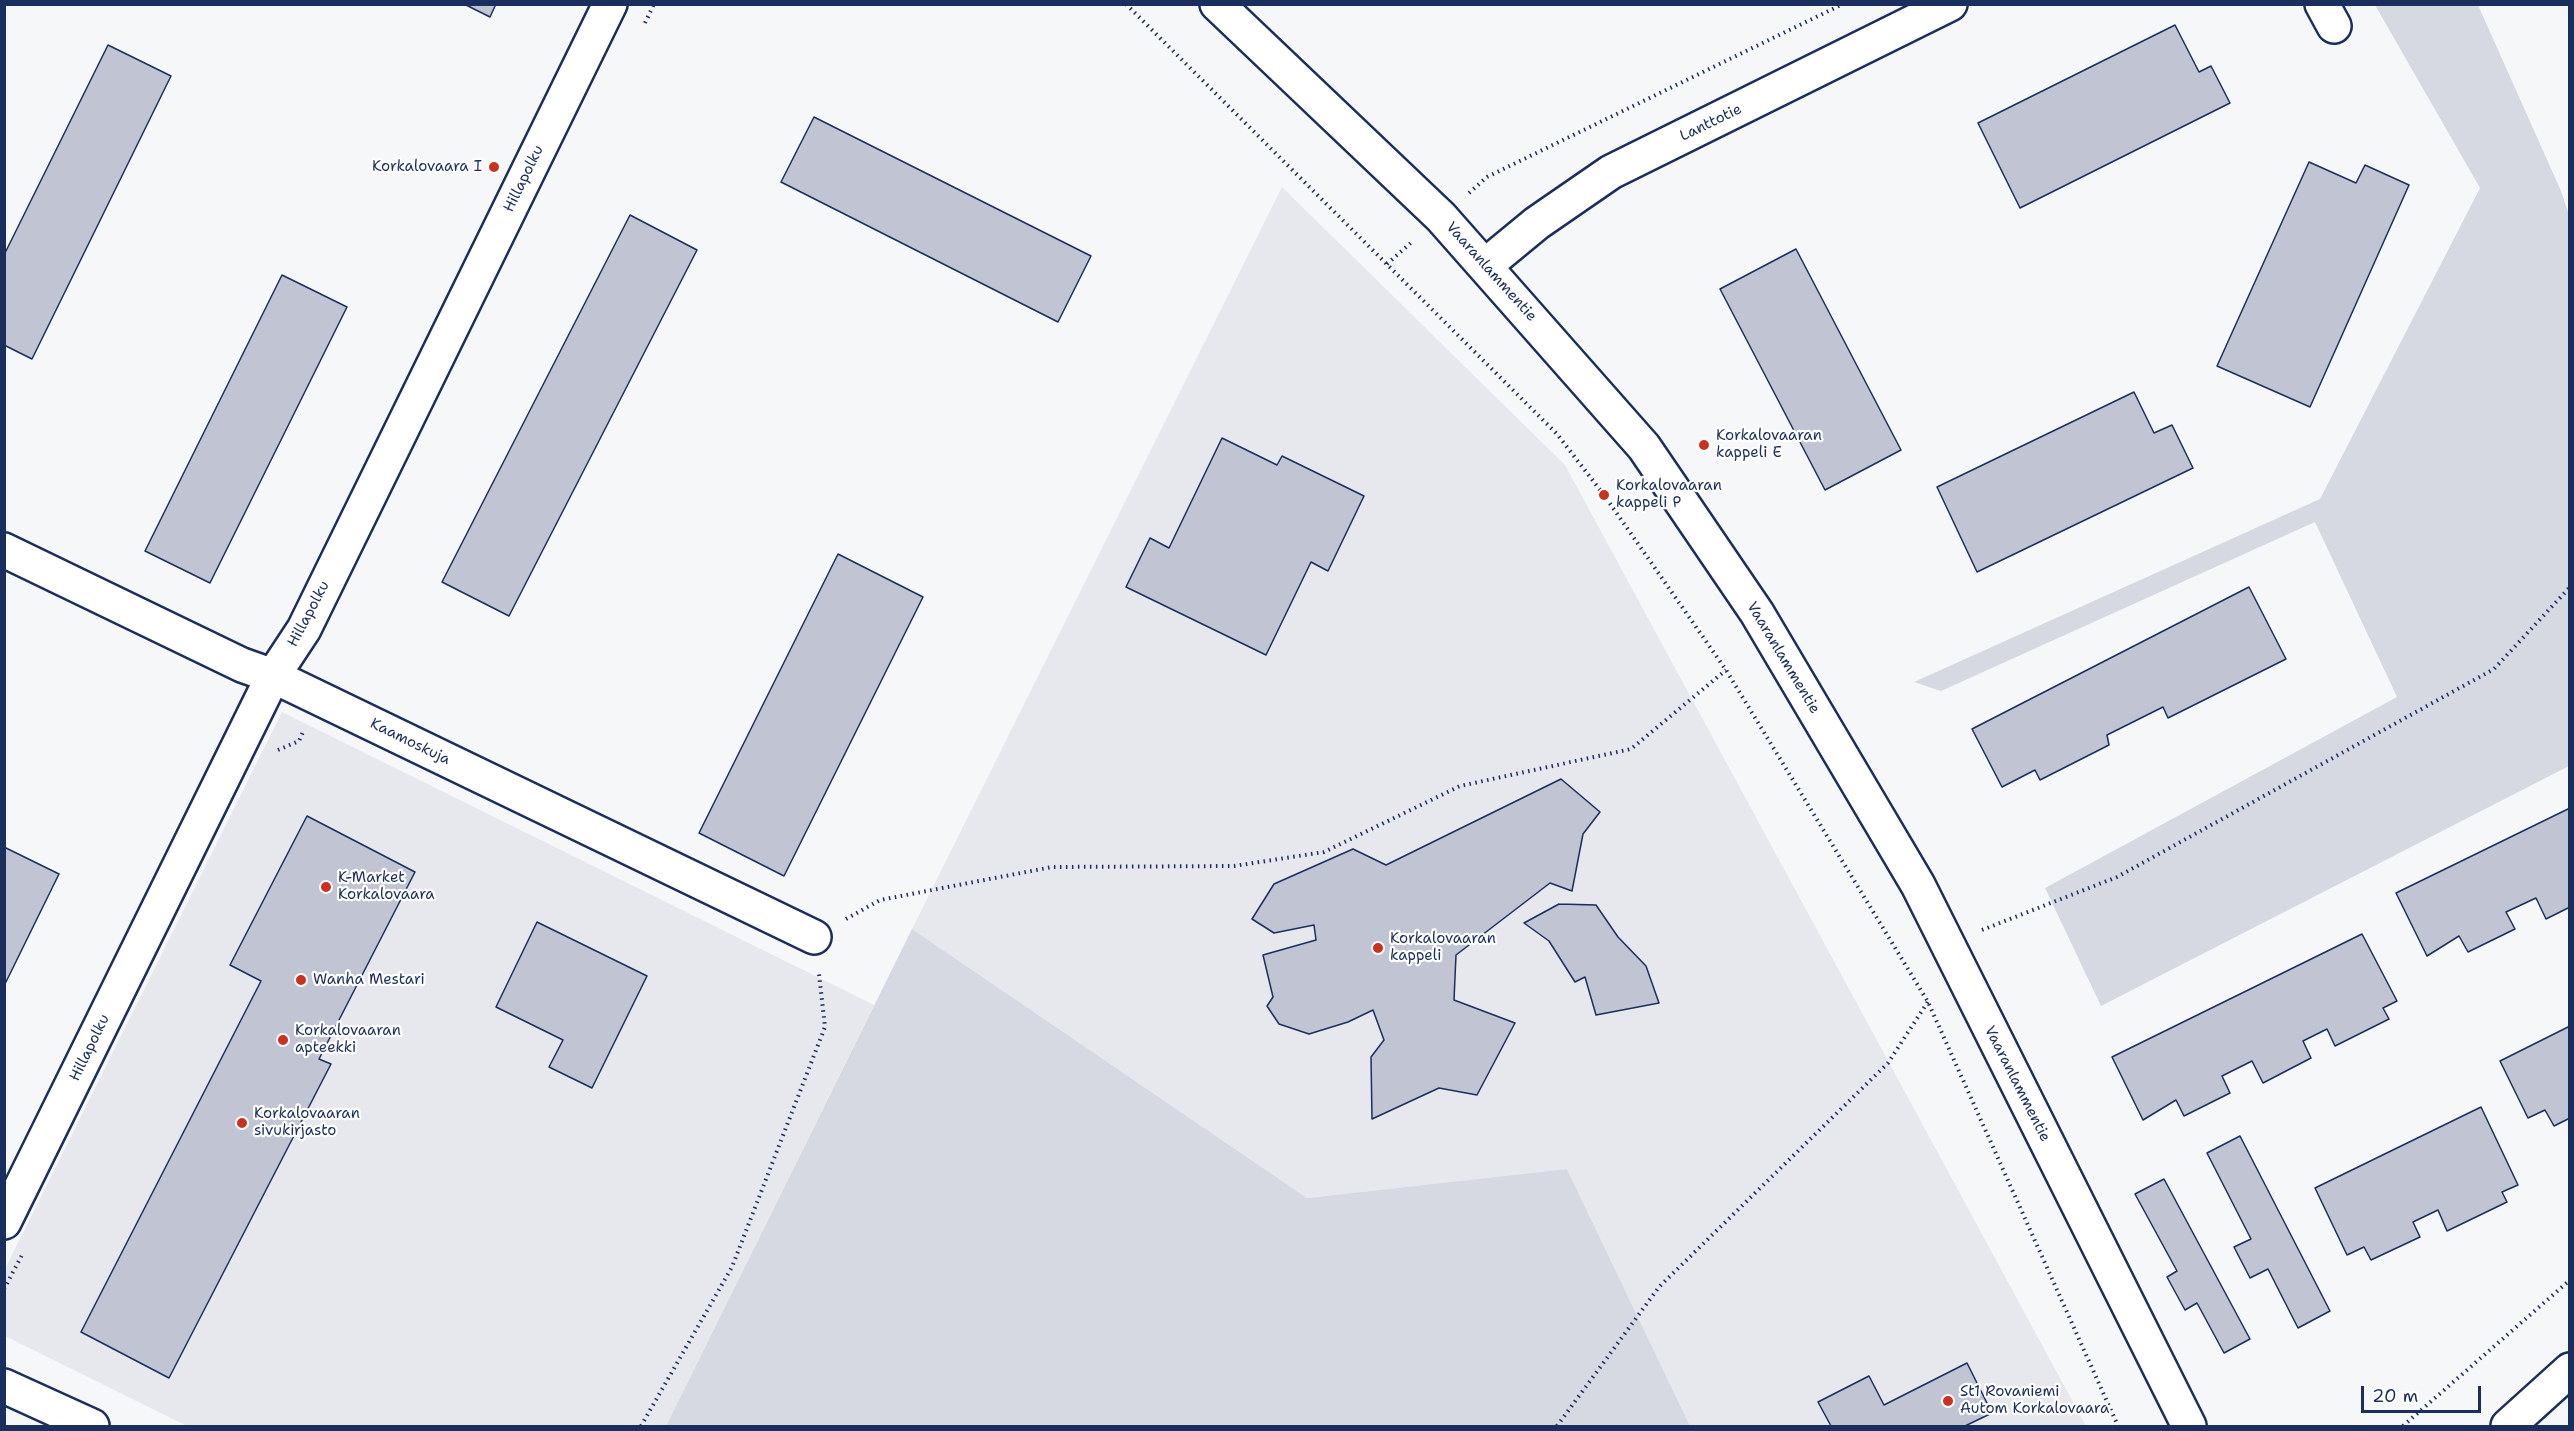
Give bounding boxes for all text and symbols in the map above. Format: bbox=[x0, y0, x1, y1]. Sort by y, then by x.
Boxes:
street label: Lanttotie bbox=[1677, 100, 1745, 146]
street label: Hillapolku bbox=[500, 143, 548, 215]
place label: Korkalovaara I bbox=[372, 158, 482, 176]
marker: Korkalovaara I bbox=[487, 160, 501, 174]
street label: Vaaranlammentie bbox=[1442, 219, 1540, 325]
place label: Korkalovaaran kappeli E bbox=[1716, 427, 1822, 462]
marker: Korkalovaaran kappeli E bbox=[1697, 438, 1711, 452]
place label: Korkalovaaran kappeli P bbox=[1616, 477, 1722, 512]
marker: Korkalovaaran kappeli P bbox=[1597, 488, 1611, 502]
street label: Hillapolku bbox=[284, 578, 334, 650]
street label: Vaaranlammentie bbox=[1742, 599, 1824, 717]
street label: Kaamoskuja bbox=[367, 715, 453, 769]
place label: K-Market Korkalovaara bbox=[338, 869, 435, 904]
marker: K-Market Korkalovaara bbox=[319, 880, 333, 894]
place label: Korkalovaaran kappeli bbox=[1390, 930, 1496, 965]
marker: Korkalovaaran kappeli bbox=[1371, 941, 1385, 955]
place label: Wanha Mestari bbox=[313, 971, 425, 989]
marker: Wanha Mestari bbox=[294, 973, 308, 987]
street label: Hillapolku bbox=[66, 1012, 114, 1084]
place label: Korkalovaaran apteekki bbox=[295, 1022, 401, 1057]
street label: Vaaranlammentie bbox=[1980, 1023, 2054, 1145]
marker: Korkalovaaran apteekki bbox=[276, 1033, 290, 1047]
place label: Korkalovaaran sivukirjasto bbox=[254, 1105, 360, 1140]
marker: Korkalovaaran sivukirjasto bbox=[235, 1116, 249, 1130]
scale bar bbox=[2364, 1374, 2484, 1412]
place label: St1 Rovaniemi Autom Korkalovaara bbox=[1960, 1383, 2109, 1418]
text: 20 m bbox=[2372, 1384, 2418, 1408]
marker: St1 Rovaniemi Autom Korkalovaara bbox=[1941, 1394, 1955, 1408]

